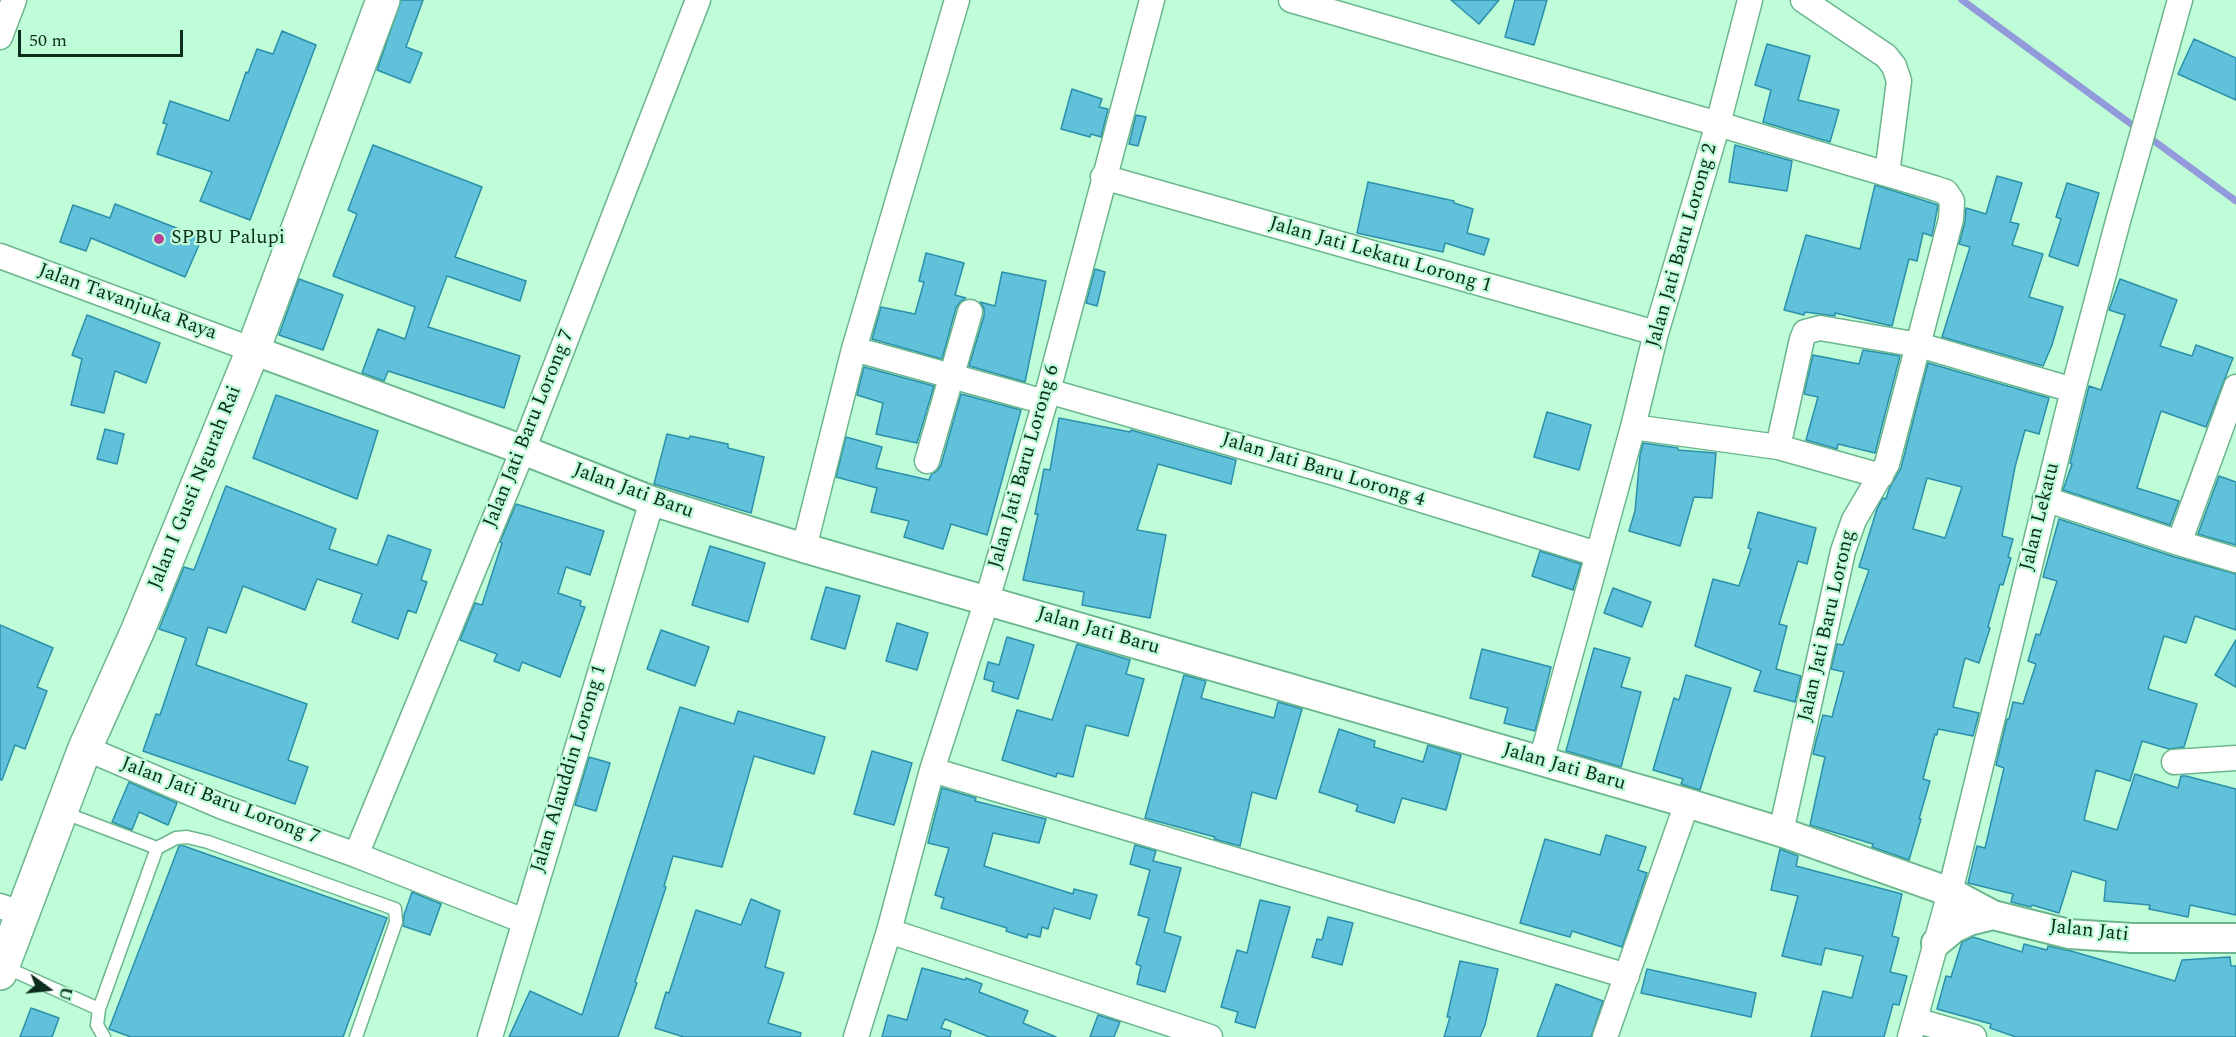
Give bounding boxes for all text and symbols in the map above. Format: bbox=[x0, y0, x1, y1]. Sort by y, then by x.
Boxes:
scale bar bbox=[21, 18, 186, 56]
text: 50 m bbox=[29, 27, 67, 54]
street label: Jalan Jati Baru Lorong 2 bbox=[1642, 141, 1724, 351]
street label: Jalan Jati Lekatu Lorong 1 bbox=[1266, 213, 1494, 299]
place label: SPBU Palupi bbox=[171, 227, 285, 251]
marker: SPBU Palupi bbox=[152, 232, 166, 246]
street label: Jalan Tavanjuka Raya bbox=[34, 260, 220, 346]
street label: Jalan Jati Baru Lorong 7 bbox=[479, 327, 581, 531]
street label: Jalan Jati Baru Lorong 6 bbox=[984, 362, 1066, 572]
street label: Jalan I Gusti Ngurah Rai bbox=[144, 383, 248, 593]
street label: Jalan Jati Baru Lorong 4 bbox=[1218, 429, 1428, 513]
street label: Jalan Jati Baru bbox=[569, 459, 697, 525]
street label: Jalan Lekatu bbox=[2016, 461, 2066, 573]
street label: Jalan Jati Baru Lorong bbox=[1794, 528, 1862, 724]
street label: Jalan Jati Baru bbox=[1034, 603, 1162, 661]
street label: Jalan Alauddin Lorong 1 bbox=[527, 662, 613, 876]
street label: Jalan Jati Baru bbox=[1500, 739, 1628, 797]
street label: Jalan Jati Baru Lorong 7 bbox=[117, 753, 323, 851]
street label: Jalan Jati bbox=[2048, 916, 2130, 948]
north arrow bbox=[18, 959, 78, 1019]
text: U bbox=[52, 984, 79, 1003]

